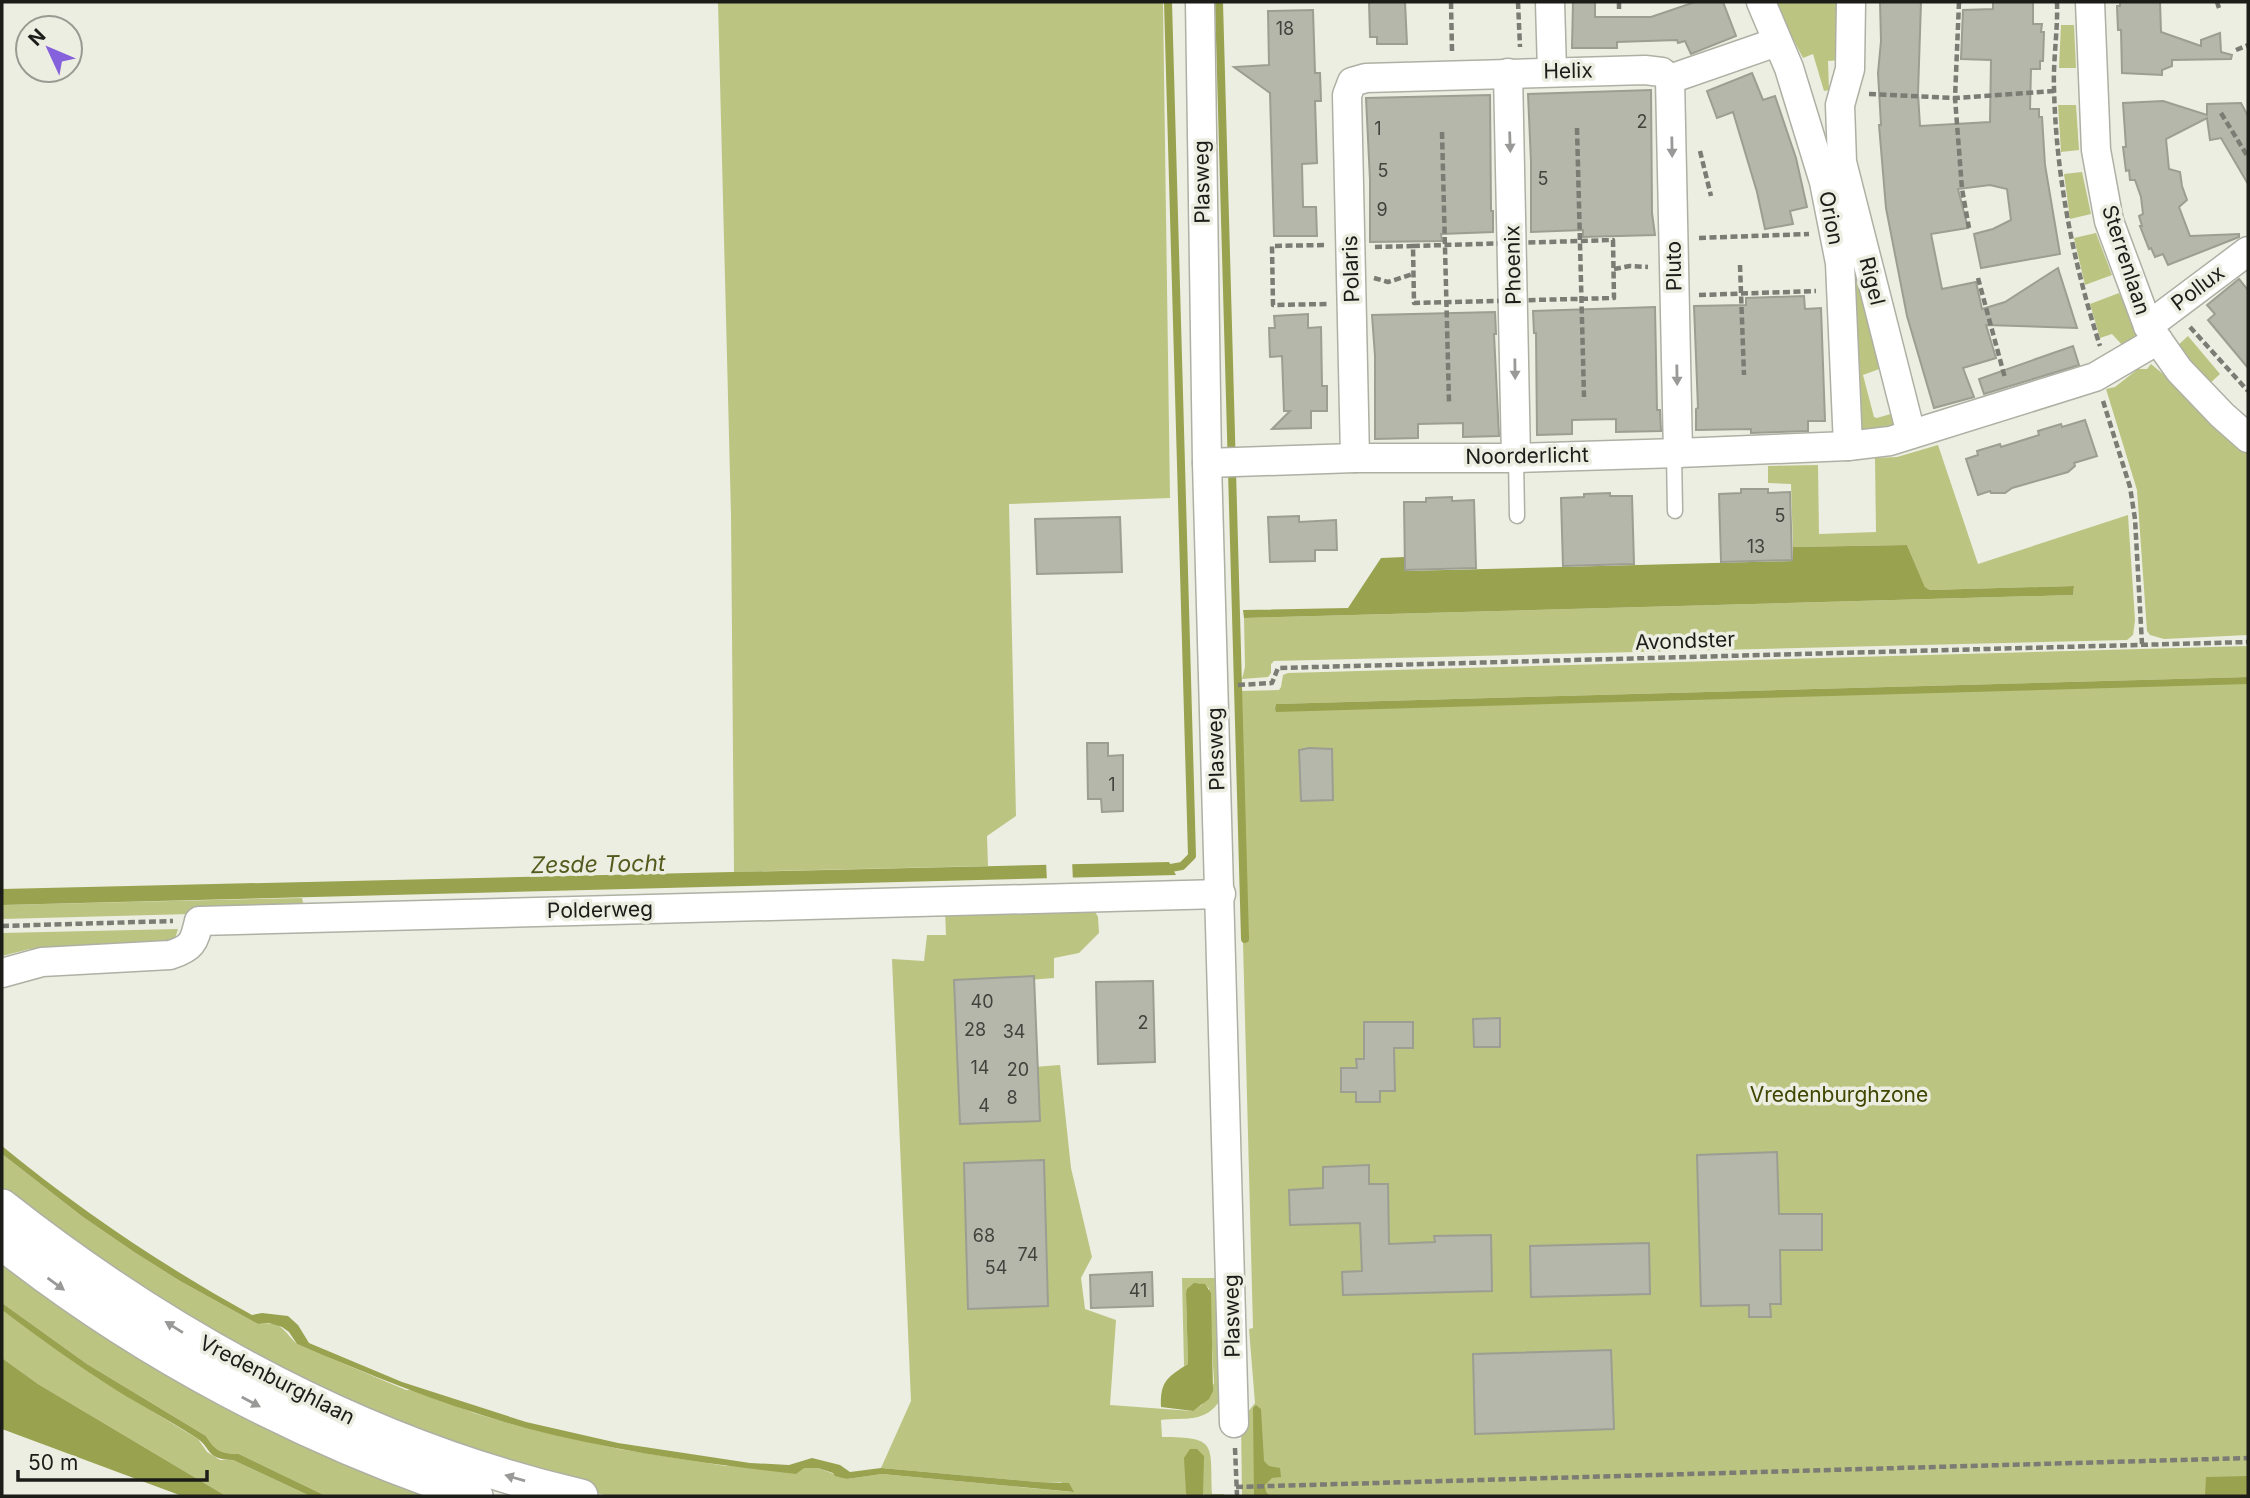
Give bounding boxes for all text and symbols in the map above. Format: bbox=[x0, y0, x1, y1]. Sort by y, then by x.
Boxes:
north arrow bbox=[14, 14, 84, 84]
house number: 18 bbox=[1276, 18, 1294, 39]
text: N bbox=[24, 24, 50, 51]
street label: Helix bbox=[1543, 58, 1593, 83]
house number: 2 bbox=[1637, 111, 1647, 132]
house number: 1 bbox=[1374, 118, 1382, 139]
one-way arrow bbox=[1504, 131, 1515, 153]
one-way arrow bbox=[1666, 137, 1678, 159]
street label: Plasweg bbox=[1188, 140, 1215, 224]
house number: 5 bbox=[1378, 160, 1388, 181]
house number: 5 bbox=[1538, 168, 1548, 189]
street label: Orion bbox=[1814, 189, 1849, 247]
house number: 9 bbox=[1376, 199, 1388, 220]
street label: Sterrenlaan bbox=[2097, 202, 2156, 318]
street label: Phoenix bbox=[1499, 225, 1526, 305]
street label: Polaris bbox=[1337, 235, 1364, 303]
street label: Pluto bbox=[1661, 241, 1686, 291]
street label: Rigel bbox=[1854, 254, 1891, 308]
street label: Pollux bbox=[2166, 260, 2229, 316]
one-way arrow bbox=[1509, 358, 1521, 380]
one-way arrow bbox=[1671, 364, 1682, 386]
street label: Noorderlicht bbox=[1465, 442, 1589, 469]
house number: 5 bbox=[1775, 505, 1785, 526]
house number: 13 bbox=[1747, 536, 1765, 557]
street label: Avondster bbox=[1634, 626, 1736, 655]
street label: Plasweg bbox=[1202, 707, 1229, 791]
house number: 1 bbox=[1108, 774, 1116, 795]
water label: Zesde Tocht bbox=[530, 849, 666, 879]
street label: Polderweg bbox=[547, 896, 653, 923]
house number: 40 bbox=[971, 991, 993, 1012]
house number: 2 bbox=[1138, 1012, 1148, 1033]
house number: 28 bbox=[964, 1019, 986, 1040]
house number: 34 bbox=[1003, 1021, 1025, 1042]
house number: 14 bbox=[971, 1057, 989, 1078]
house number: 20 bbox=[1007, 1059, 1029, 1080]
park label: Vredenburghzone bbox=[1750, 1082, 1928, 1107]
house number: 8 bbox=[1006, 1087, 1018, 1108]
house number: 4 bbox=[978, 1095, 990, 1116]
house number: 68 bbox=[973, 1225, 995, 1246]
house number: 74 bbox=[1018, 1244, 1038, 1265]
house number: 54 bbox=[985, 1257, 1007, 1278]
street label: Plasweg bbox=[1218, 1274, 1245, 1358]
one-way arrow bbox=[47, 1277, 65, 1291]
house number: 41 bbox=[1129, 1280, 1147, 1301]
one-way arrow bbox=[164, 1320, 184, 1333]
street label: Vredenburghlaan bbox=[195, 1330, 359, 1430]
one-way arrow bbox=[241, 1396, 261, 1407]
scale bar bbox=[18, 1438, 206, 1482]
text: 50 m bbox=[28, 1450, 78, 1475]
one-way arrow bbox=[505, 1472, 526, 1482]

